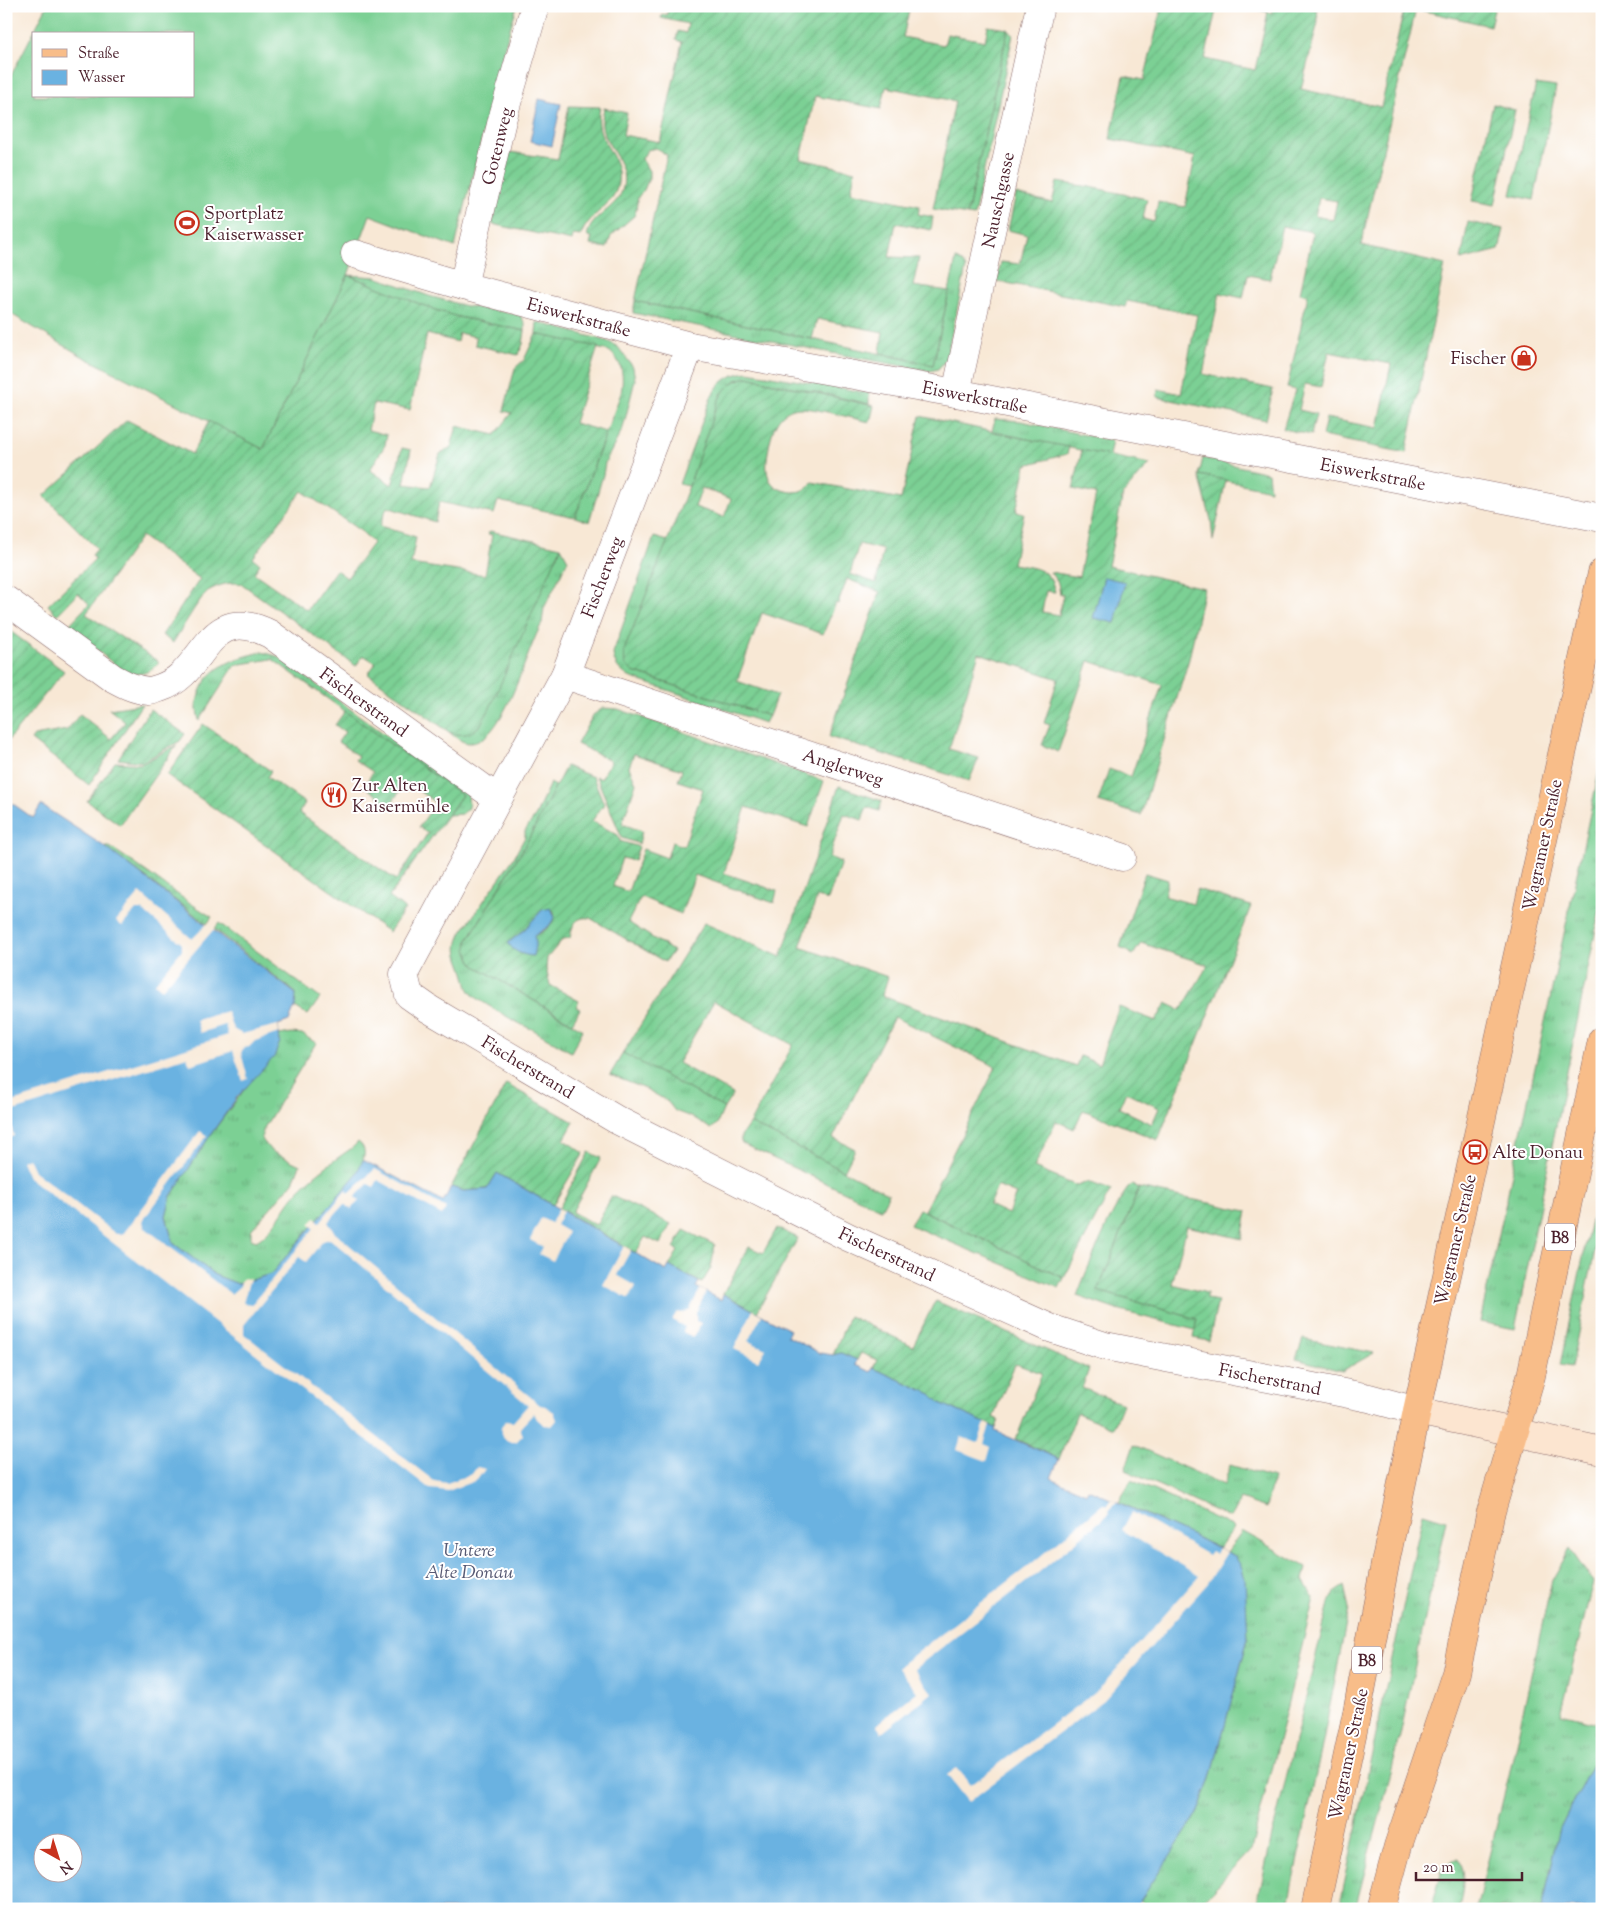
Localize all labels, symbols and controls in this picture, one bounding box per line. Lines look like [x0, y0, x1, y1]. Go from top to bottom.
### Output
legend [32, 32, 195, 98]
text: Straße [78, 44, 120, 65]
text: Wasser [78, 68, 125, 89]
street label: Gotenweg [477, 105, 521, 188]
street label: Nauschgasse [977, 150, 1023, 251]
place label: Sportplatz Kaiserwasser [204, 202, 304, 249]
sports icon: Sportplatz Kaiserwasser [174, 210, 200, 236]
street label: Eiswerkstraße [523, 293, 634, 345]
shop icon: Fischer [1511, 345, 1537, 371]
place label: Fischer [1451, 347, 1506, 373]
street label: Eiswerkstraße [920, 376, 1030, 422]
street label: Eiswerkstraße [1318, 453, 1428, 499]
street label: Fischerweg [576, 533, 631, 622]
street label: Fischerstrand [313, 662, 413, 745]
street label: Anglerweg [798, 744, 887, 794]
place label: Zur Alten Kaisermühle [352, 774, 450, 821]
street label: Wagramer Straße [1517, 777, 1571, 914]
restaurant icon: Zur Alten Kaisermühle [321, 782, 347, 808]
street label: Fischerstrand [476, 1031, 578, 1107]
bus stop icon: Alte Donau [1462, 1139, 1488, 1165]
place label: Alte Donau [1492, 1141, 1583, 1167]
street label: Wagramer Straße [1429, 1172, 1485, 1309]
street label: Fischerstrand [833, 1222, 939, 1290]
road number: B8 [1545, 1224, 1575, 1250]
street label: Fischerstrand [1216, 1358, 1323, 1404]
water label: Untere Alte Donau [425, 1538, 513, 1587]
road number: B8 [1352, 1646, 1382, 1674]
street label: Wagramer Straße [1323, 1686, 1377, 1823]
north arrow [32, 1832, 82, 1882]
scale bar [1416, 1850, 1522, 1882]
text: N [54, 1855, 76, 1878]
text: 20 m [1423, 1858, 1454, 1879]

